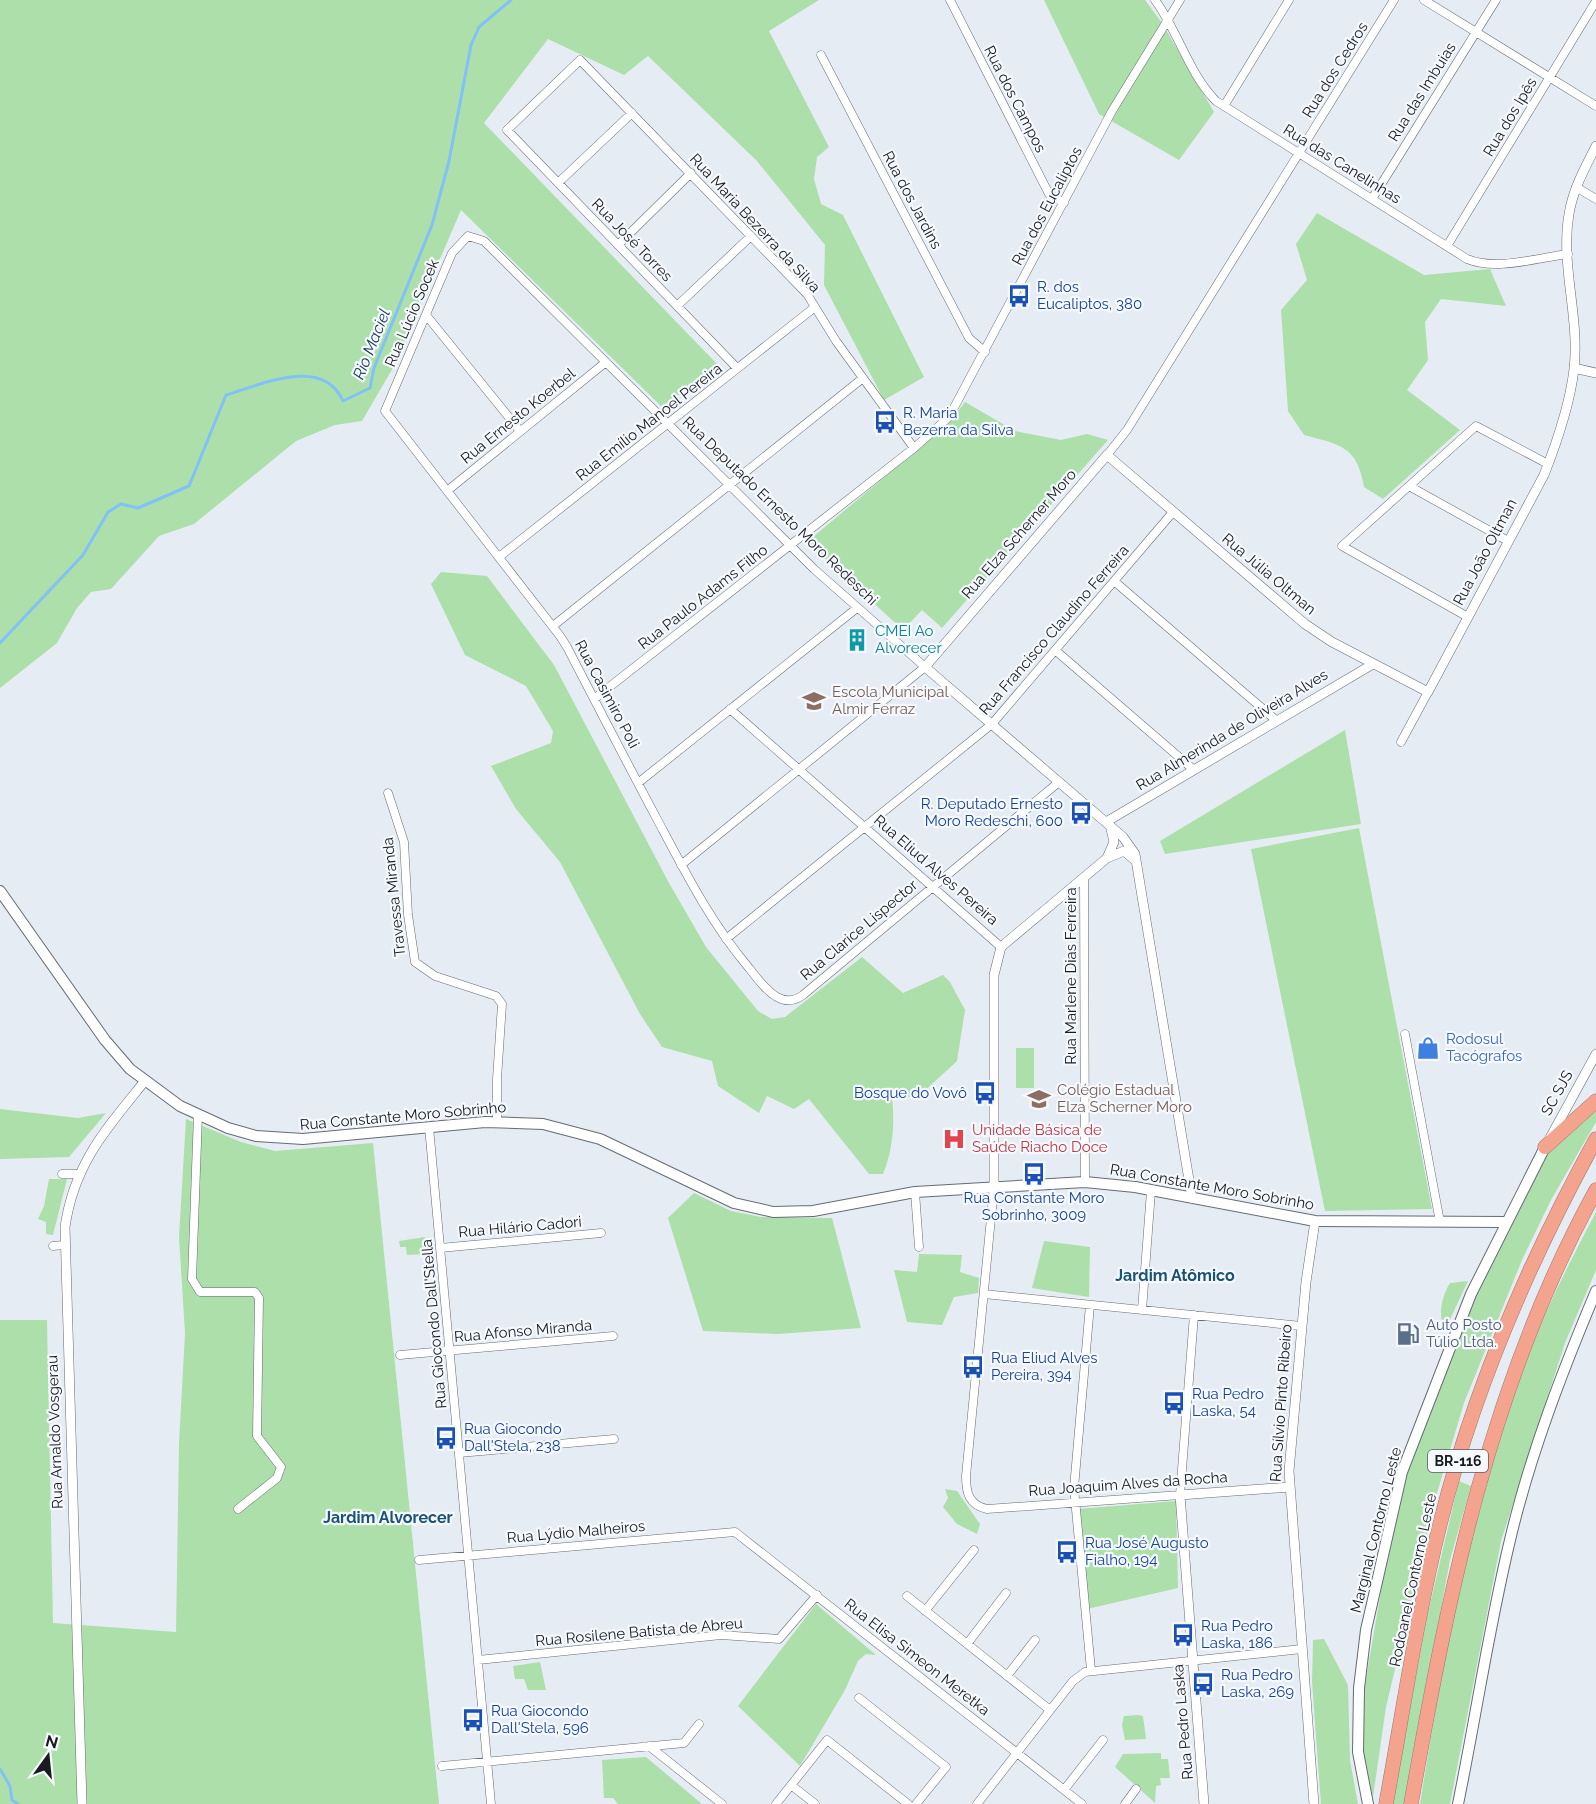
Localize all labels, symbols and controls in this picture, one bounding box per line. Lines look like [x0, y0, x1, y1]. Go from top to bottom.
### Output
street label: Rua dos Cedros [1298, 19, 1372, 121]
street label: Rua das Imbuias [1384, 39, 1460, 145]
street label: Rua dos Campos [980, 43, 1050, 155]
street label: Rua dos Ipês [1479, 74, 1541, 160]
street label: Rua das Canelinhas [1280, 120, 1404, 208]
street label: Rua dos Eucaliptos [1008, 144, 1086, 268]
street label: Rua dos Jardins [879, 148, 945, 252]
street label: Rua Maria Bezerra da Silva [686, 150, 824, 296]
street label: Rua José Torres [588, 195, 676, 285]
street label: Rua Lúcio Socek [381, 256, 443, 370]
place label: R. dos Eucaliptos, 380 [1037, 278, 1142, 313]
bus stop icon: R. dos Eucaliptos, 380 [1006, 283, 1032, 309]
water label: Rio Maciel [349, 306, 394, 382]
street label: Rua Emílio Manoel Pereira [572, 359, 726, 485]
street label: Rua Ernesto Koerbel [457, 364, 579, 468]
place label: R. Maria Bezerra da Silva [903, 404, 1014, 439]
bus stop icon: R. Maria Bezerra da Silva [872, 409, 898, 435]
street label: Rua Deputado Ernesto Moro Redeschi [679, 413, 881, 609]
street label: Rua Elza Scherner Moro [958, 466, 1080, 602]
street label: Rua João Oltman [1449, 496, 1521, 608]
street label: Rua Júlia Oltman [1219, 530, 1319, 618]
street label: Rua Paulo Adams Filho [635, 541, 771, 653]
street label: Rua Francisco Claudino Ferreira [975, 541, 1133, 719]
place label: CMEI Ao Alvorecer [875, 622, 942, 657]
building icon: CMEI Ao Alvorecer [844, 627, 870, 653]
street label: Rua Casimiro Poli [571, 637, 643, 751]
street label: Rua Almerinda de Oliveira Alves [1133, 666, 1331, 794]
place label: Escola Municipal Almir Ferraz [832, 683, 950, 718]
school or university icon: Escola Municipal Almir Ferraz [801, 688, 827, 714]
place label: R. Deputado Ernesto Moro Redeschi, 600 [921, 795, 1063, 830]
bus stop icon: R. Deputado Ernesto Moro Redeschi, 600 [1068, 800, 1094, 826]
street label: Rua Eliud Alves Pereira [870, 811, 1002, 929]
street label: Travessa Miranda [379, 836, 409, 958]
street label: Rua Clarice Lispector [797, 875, 922, 984]
street label: Rua Marlene Dias Ferreira [1062, 887, 1080, 1065]
place label: Rodosul Tacógrafos [1446, 1030, 1522, 1065]
shop icon: Rodosul Tacógrafos [1415, 1035, 1441, 1061]
street label: SC SJS [1537, 1067, 1577, 1119]
bus stop icon: Bosque do Vovô [972, 1080, 998, 1106]
place label: Colégio Estadual Elza Scherner Moro [1057, 1081, 1192, 1116]
place label: Bosque do Vovô [854, 1084, 967, 1102]
school or university icon: Colégio Estadual Elza Scherner Moro [1026, 1086, 1052, 1112]
street label: Rua Constante Moro Sobrinho [299, 1098, 507, 1134]
place label: Unidade Básica de Saúde Riacho Doce [972, 1121, 1108, 1156]
hospital icon: Unidade Básica de Saúde Riacho Doce [941, 1126, 967, 1152]
street label: Rua Constante Moro Sobrinho [1108, 1160, 1316, 1214]
bus stop icon: Rua Constante Moro Sobrinho, 3009 [1021, 1161, 1047, 1187]
place label: Rua Constante Moro Sobrinho, 3009 [963, 1189, 1105, 1224]
street label: Rua Hilário Cadori [458, 1213, 582, 1241]
street label: Rua Giocondo Dall'Stella [418, 1238, 450, 1410]
district label: Jardim Atômico [1115, 1266, 1235, 1285]
street label: Rua Afonso Miranda [453, 1316, 593, 1346]
place label: Auto Posto Túlio Ltda. [1426, 1316, 1502, 1351]
fuel station icon: Auto Posto Túlio Ltda. [1395, 1321, 1421, 1347]
street label: Rua Sílvio Pinto Ribeiro [1267, 1324, 1295, 1482]
place label: Rua Eliud Alves Pereira, 394 [991, 1349, 1097, 1384]
bus stop icon: Rua Eliud Alves Pereira, 394 [960, 1354, 986, 1380]
street label: Rua Arnaldo Vosgerau [43, 1355, 67, 1509]
place label: Rua Pedro Laska, 54 [1192, 1385, 1264, 1420]
bus stop icon: Rua Pedro Laska, 54 [1161, 1390, 1187, 1416]
place label: Rua Giocondo Dall'Stela, 238 [464, 1420, 562, 1455]
bus stop icon: Rua Giocondo Dall'Stela, 238 [433, 1425, 459, 1451]
street label: Marginal Contorno Leste [1347, 1445, 1405, 1615]
road number: BR-116 [1428, 1450, 1488, 1472]
street label: Rua Joaquim Alves da Rocha [1028, 1468, 1228, 1500]
street label: Rodoanel Contorno Leste [1386, 1492, 1440, 1668]
district label: Jardim Alvorecer [323, 1508, 453, 1527]
street label: Rua Lýdio Malheiros [506, 1517, 646, 1547]
place label: Rua José Augusto Fialho, 194 [1085, 1534, 1209, 1569]
bus stop icon: Rua José Augusto Fialho, 194 [1054, 1539, 1080, 1565]
street label: Rua Elisa Simeon Meretka [841, 1595, 993, 1719]
street label: Rua Rosilene Batista de Abreu [535, 1614, 744, 1650]
place label: Rua Pedro Laska, 186 [1201, 1617, 1273, 1652]
bus stop icon: Rua Pedro Laska, 186 [1170, 1622, 1196, 1648]
street label: Rua Pedro Laska [1169, 1663, 1197, 1781]
place label: Rua Pedro Laska, 269 [1221, 1666, 1294, 1701]
bus stop icon: Rua Pedro Laska, 269 [1190, 1671, 1216, 1697]
place label: Rua Giocondo Dall'Stela, 596 [491, 1702, 589, 1737]
bus stop icon: Rua Giocondo Dall'Stela, 596 [460, 1707, 486, 1733]
north arrow [18, 1726, 78, 1786]
text: N [43, 1731, 60, 1753]

